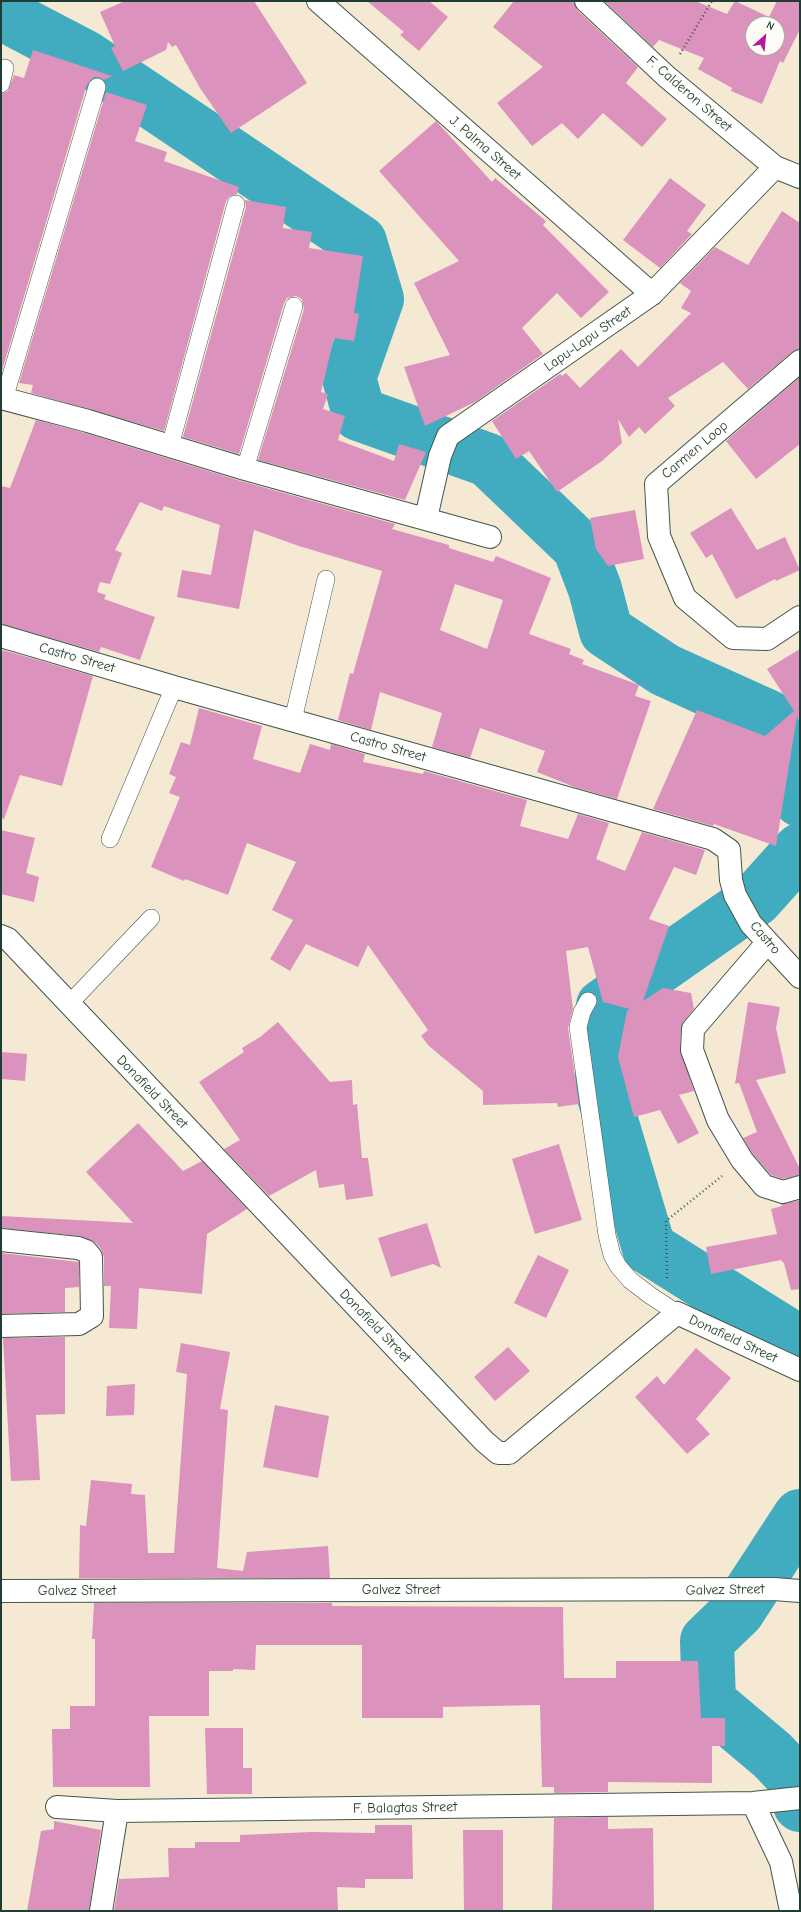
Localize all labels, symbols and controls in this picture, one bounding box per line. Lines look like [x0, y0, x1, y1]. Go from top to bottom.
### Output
north arrow [745, 16, 785, 56]
text: N [764, 18, 776, 33]
street label: F. Calderon Street [643, 52, 735, 136]
street label: J. Palma Street [446, 112, 524, 184]
street label: Lapu-Lapu Street [541, 303, 635, 375]
street label: Carmen Loop [658, 417, 732, 483]
street label: Castro Street [37, 639, 117, 677]
street label: Castro Street [348, 728, 428, 766]
street label: Castro [746, 918, 784, 958]
street label: Donafield Street [113, 1052, 191, 1132]
street label: Donafield Street [336, 1286, 414, 1366]
street label: Donafield Street [686, 1311, 780, 1367]
street label: Galvez Street [686, 1581, 764, 1599]
street label: Galvez Street [362, 1582, 440, 1598]
street label: Galvez Street [38, 1583, 116, 1599]
street label: F. Balagtas Street [353, 1799, 457, 1817]

